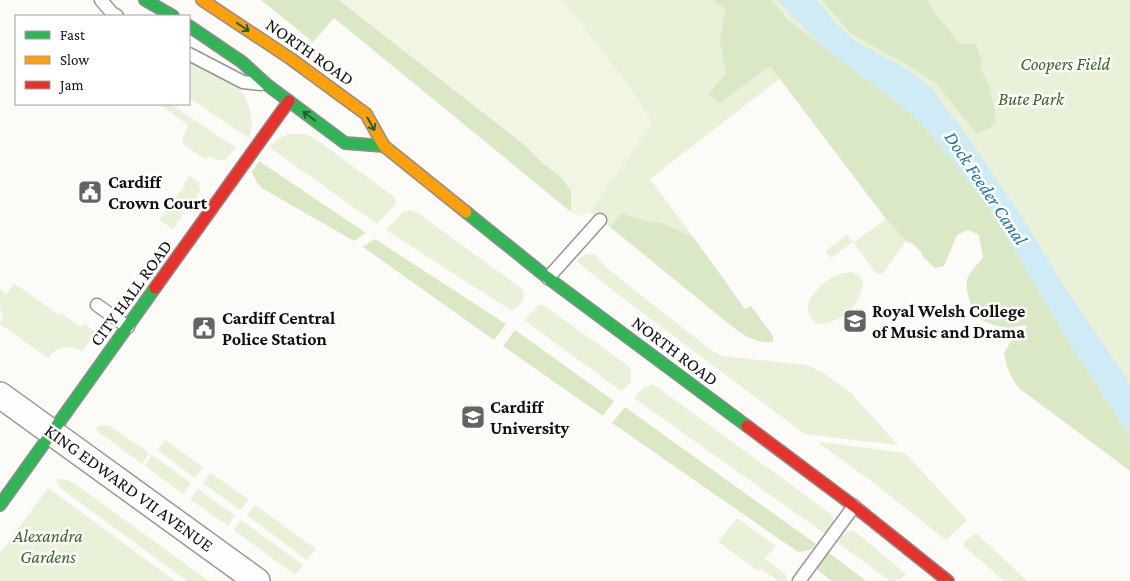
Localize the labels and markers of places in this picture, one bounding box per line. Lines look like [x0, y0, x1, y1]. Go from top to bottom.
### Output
place label: Cardiff Crown Court [108, 172, 208, 213]
public building icon: Cardiff Crown Court [77, 179, 103, 205]
place label: Royal Welsh College of Music and Drama [872, 301, 1025, 342]
place label: Cardiff Central Police Station [222, 308, 335, 349]
school or university icon: Royal Welsh College of Music and Drama [842, 308, 868, 334]
public building icon: Cardiff Central Police Station [191, 315, 217, 341]
place label: Cardiff University [490, 397, 570, 438]
school or university icon: Cardiff University [460, 404, 486, 430]

